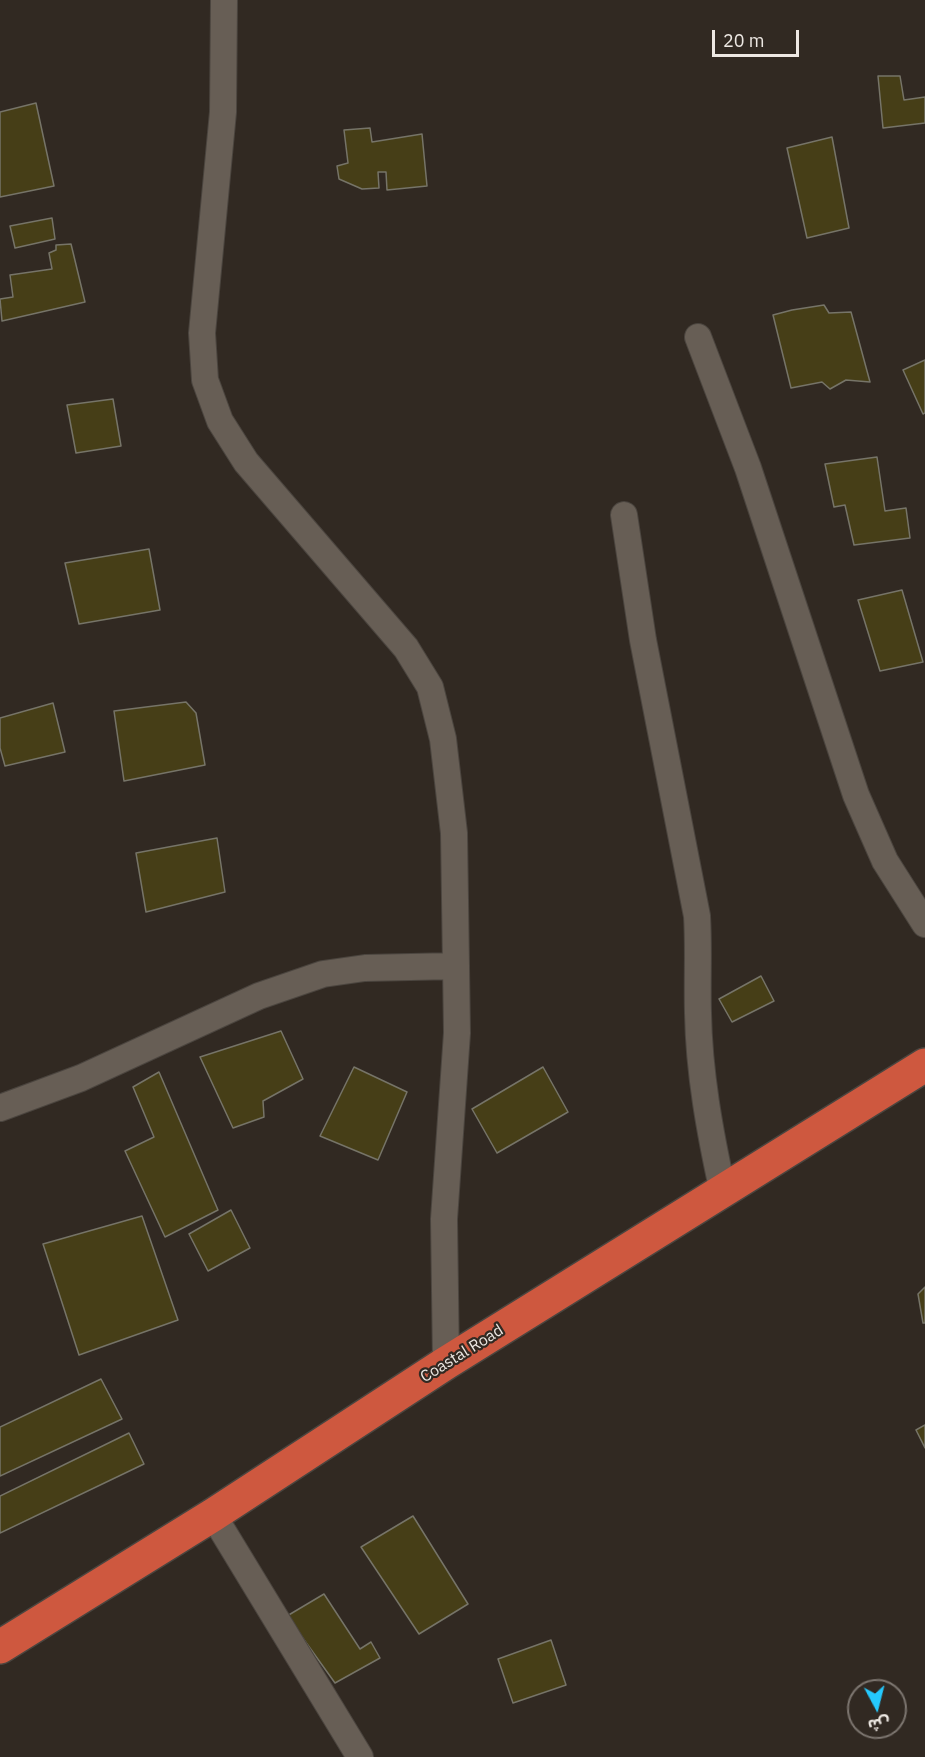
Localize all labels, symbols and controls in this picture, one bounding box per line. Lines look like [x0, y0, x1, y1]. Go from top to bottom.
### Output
scale bar [715, 18, 802, 56]
text: 20 m [723, 29, 765, 52]
street label: Coastal Road [417, 1321, 507, 1387]
north arrow [847, 1679, 907, 1739]
text: ش [867, 1714, 891, 1736]

